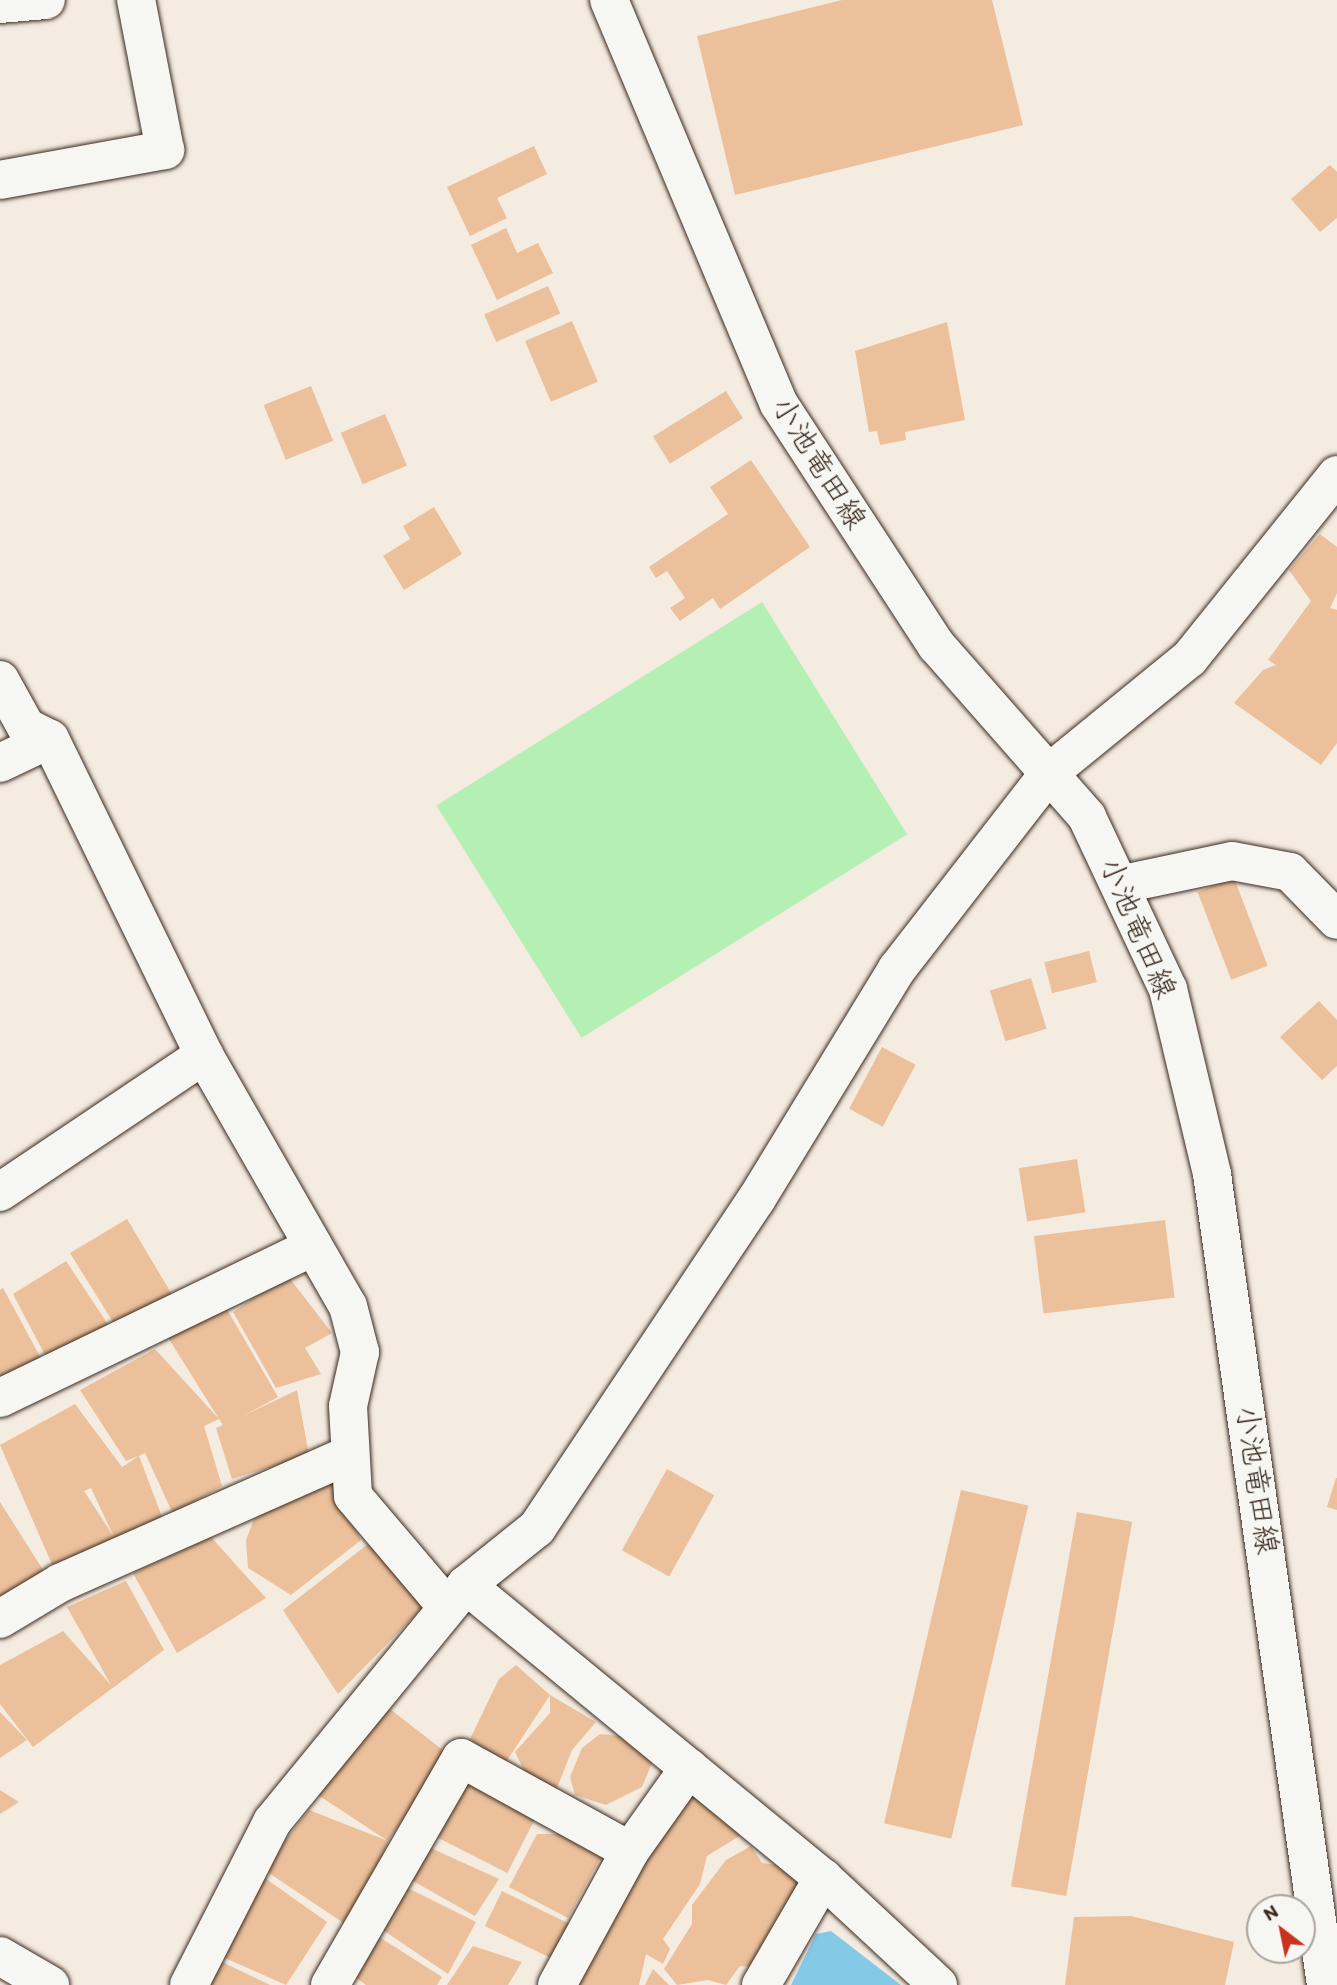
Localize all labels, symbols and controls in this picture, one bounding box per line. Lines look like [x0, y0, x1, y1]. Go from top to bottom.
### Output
street label: 小池竜田線 [764, 390, 874, 536]
street label: 小池竜田線 [1092, 852, 1184, 1004]
street label: 小池竜田線 [1229, 1403, 1285, 1557]
north arrow [1246, 1894, 1316, 1964]
text: N [1259, 1899, 1282, 1926]

